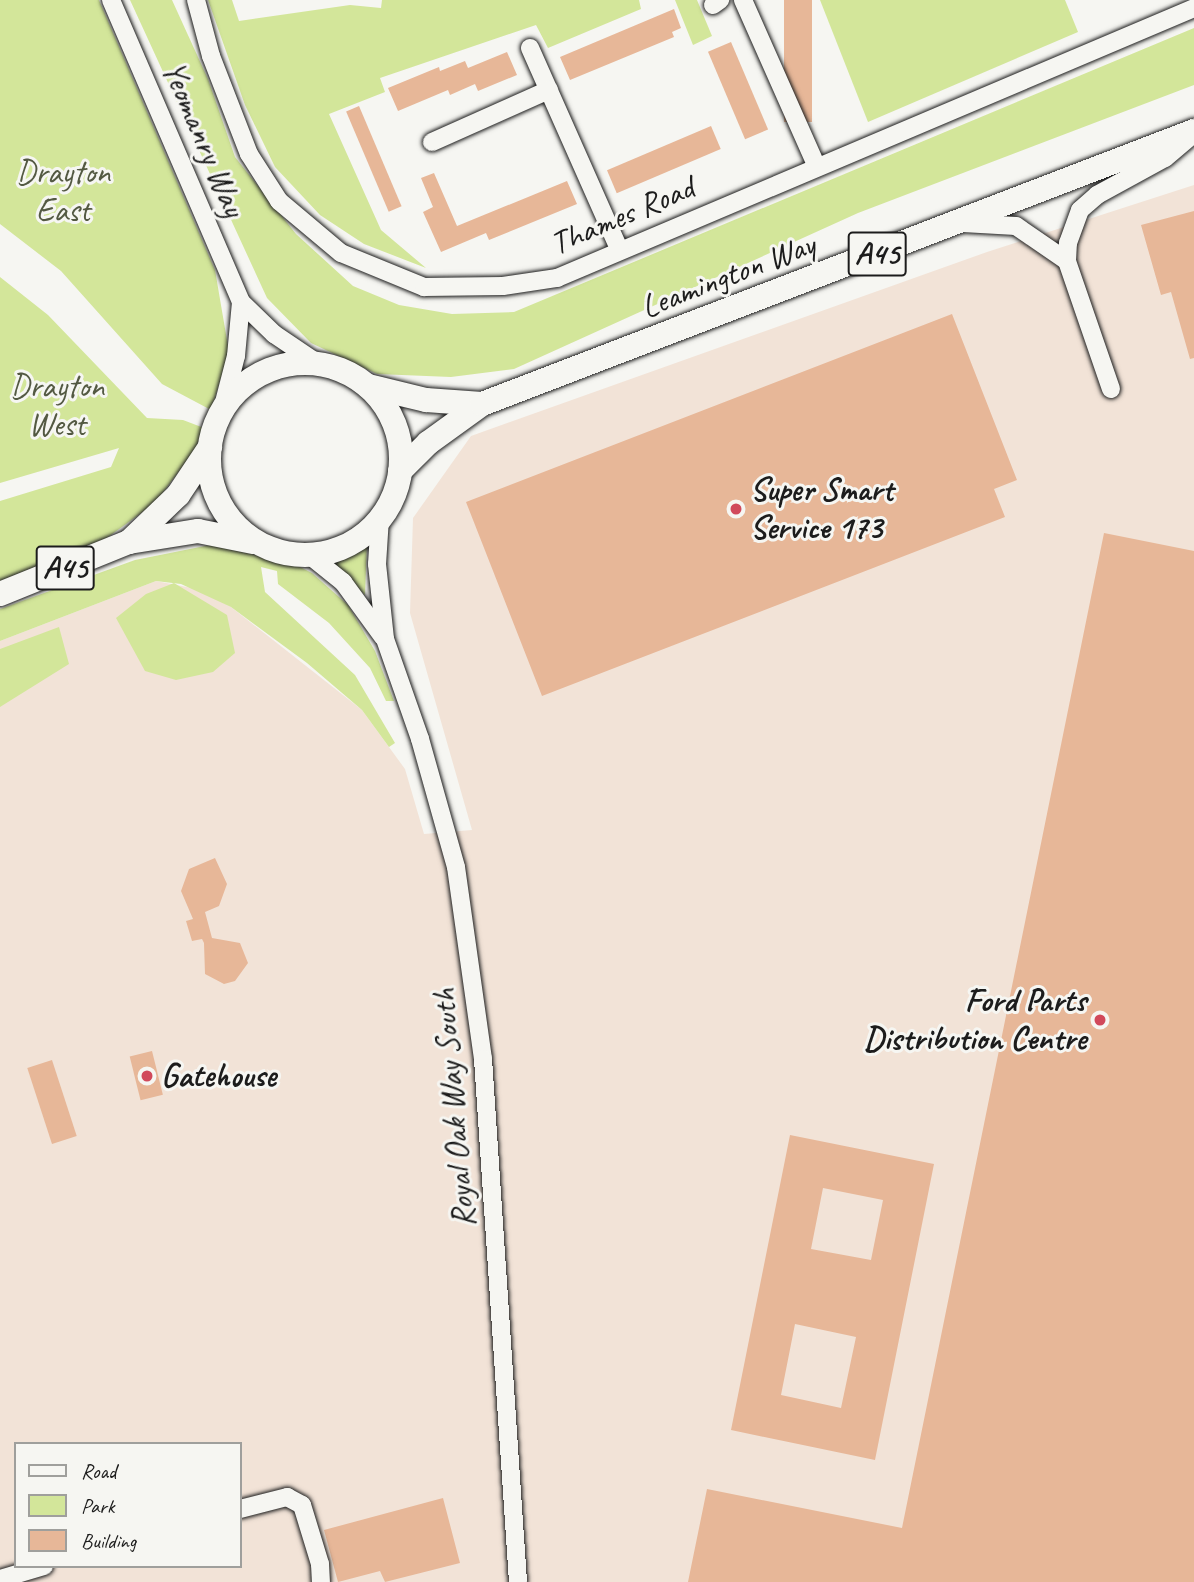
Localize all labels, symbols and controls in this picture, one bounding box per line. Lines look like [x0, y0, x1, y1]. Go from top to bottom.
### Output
street label: Yeomanry Way [153, 56, 253, 222]
park label: Drayton East [16, 153, 110, 231]
street label: Thames Road [545, 168, 699, 264]
street label: Leamington Way [635, 225, 821, 327]
road number: A45 [847, 226, 907, 282]
park label: Drayton West [10, 367, 104, 445]
place label: Super Smart Service 173 [750, 470, 894, 548]
marker: Super Smart Service 173 [728, 501, 744, 517]
road number: A45 [35, 540, 95, 596]
place label: Ford Parts Distribution Centre [864, 981, 1086, 1059]
street label: Royal Oak Way South [424, 987, 484, 1229]
marker: Ford Parts Distribution Centre [1092, 1012, 1108, 1028]
place label: Gatehouse [161, 1056, 276, 1096]
marker: Gatehouse [139, 1068, 155, 1084]
legend [14, 1442, 242, 1568]
text: Road [81, 1458, 116, 1484]
text: Park [81, 1493, 114, 1519]
text: Building [81, 1528, 136, 1554]

